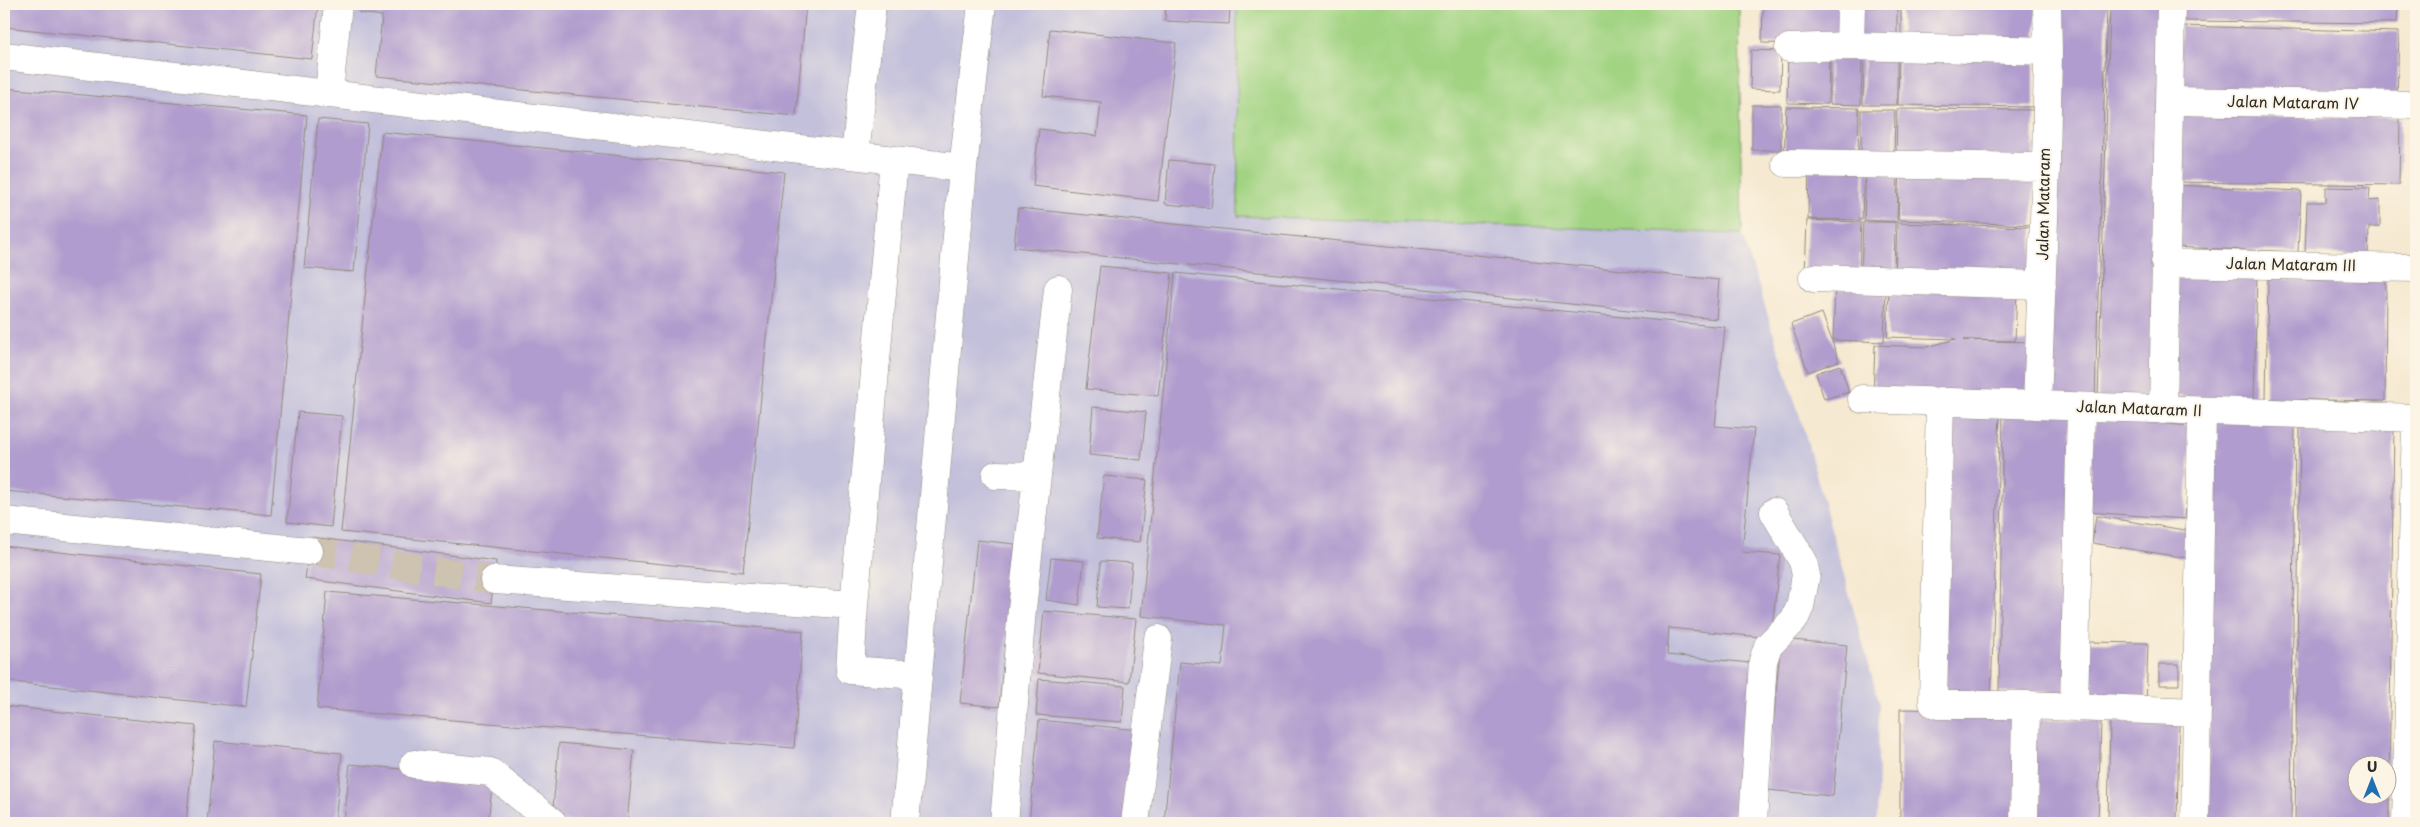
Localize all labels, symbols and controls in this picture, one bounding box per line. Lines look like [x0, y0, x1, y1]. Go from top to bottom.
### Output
street label: Jalan Mataram IV [2227, 89, 2359, 114]
street label: Jalan Mataram [2030, 147, 2055, 261]
street label: Jalan Mataram III [2226, 251, 2356, 276]
street label: Jalan Mataram II [2076, 394, 2202, 421]
north arrow [2348, 754, 2398, 804]
text: U [2367, 756, 2377, 777]

